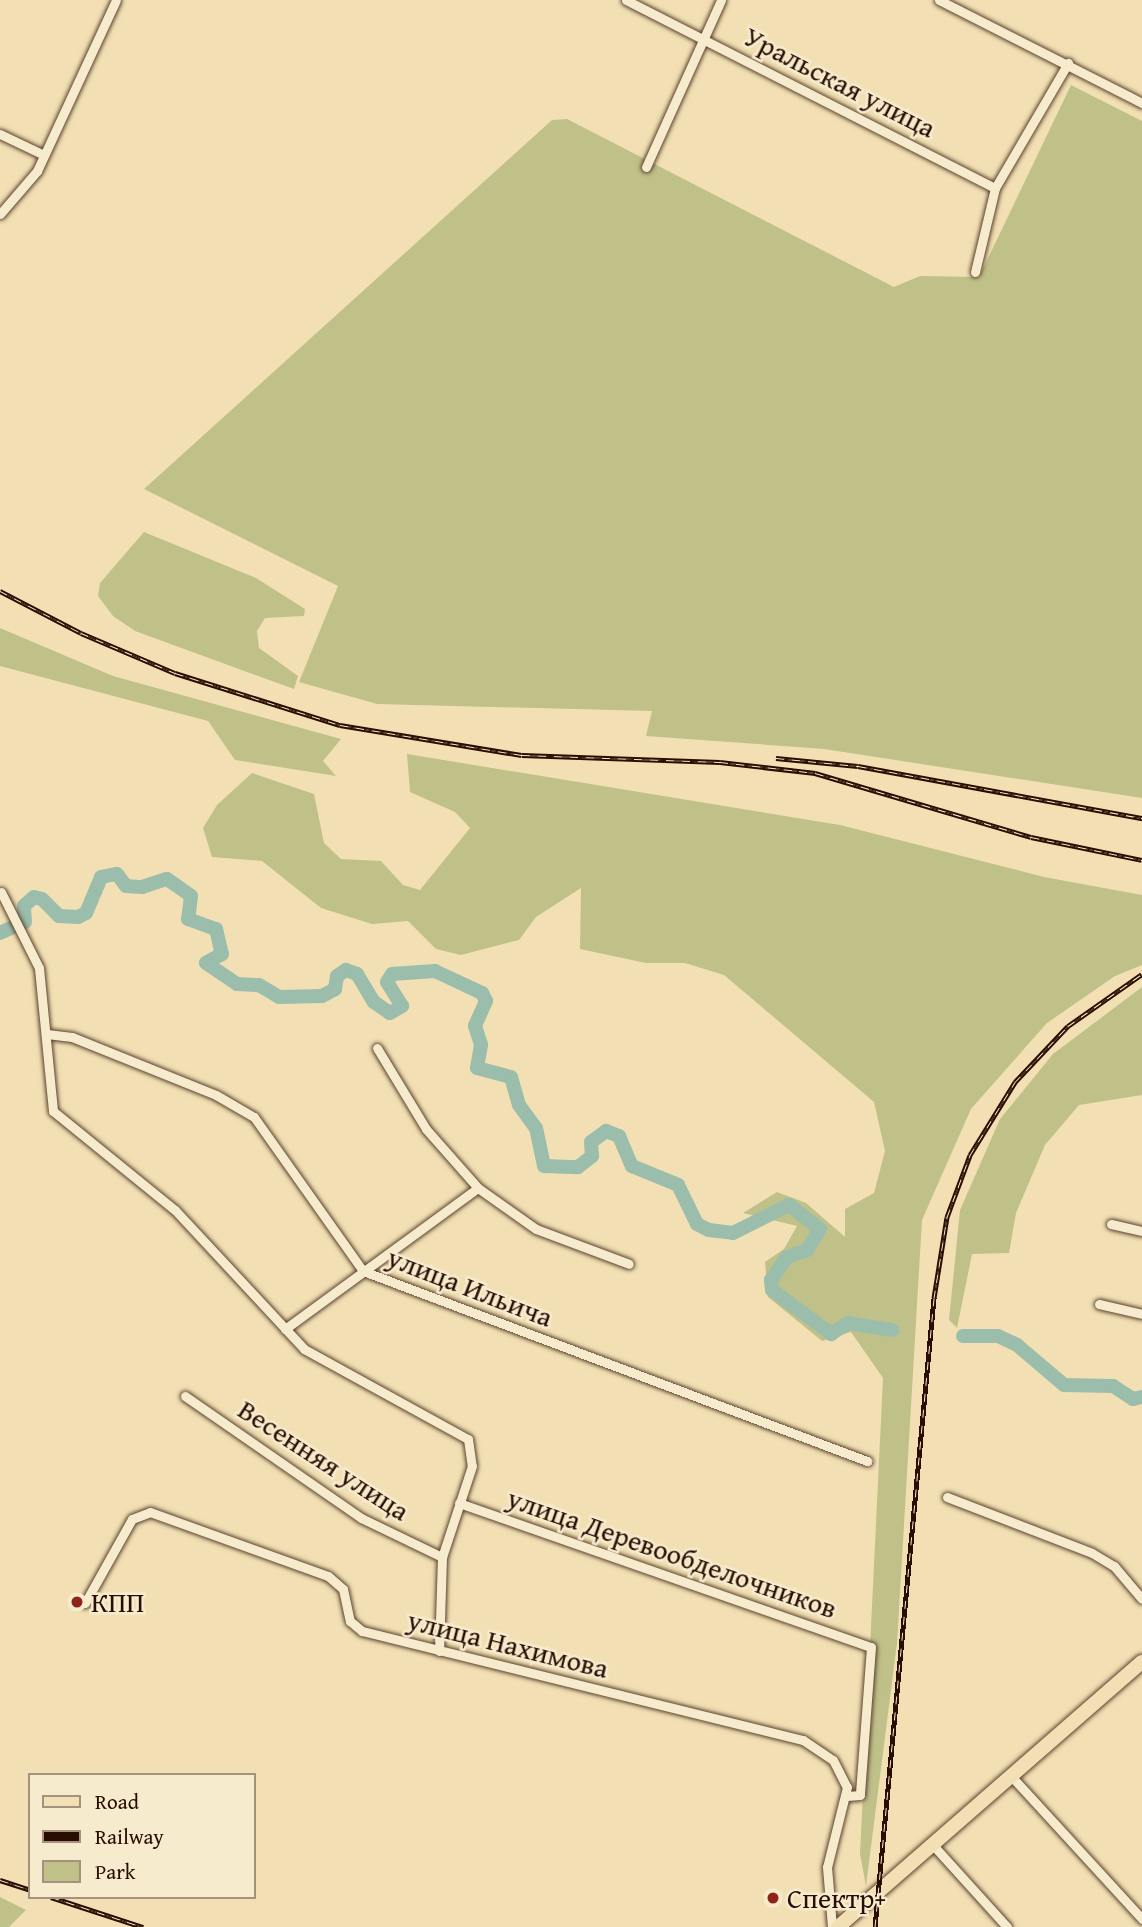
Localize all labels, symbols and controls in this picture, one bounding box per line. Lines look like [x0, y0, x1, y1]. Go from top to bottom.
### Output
street label: Уральская улица [739, 19, 941, 145]
street label: улица Ильича [383, 1240, 557, 1334]
street label: Весенняя улица [232, 1392, 416, 1528]
street label: улица Деревообделочников [503, 1481, 841, 1625]
place label: КПП [91, 1585, 144, 1619]
marker: КПП [69, 1594, 85, 1610]
street label: улица Нахимова [404, 1603, 612, 1685]
legend [28, 1773, 256, 1899]
text: Road [95, 1786, 139, 1817]
text: Railway [95, 1821, 164, 1852]
text: Park [95, 1856, 136, 1887]
place label: Спектр+ [787, 1881, 886, 1915]
marker: Спектр+ [765, 1890, 781, 1906]

